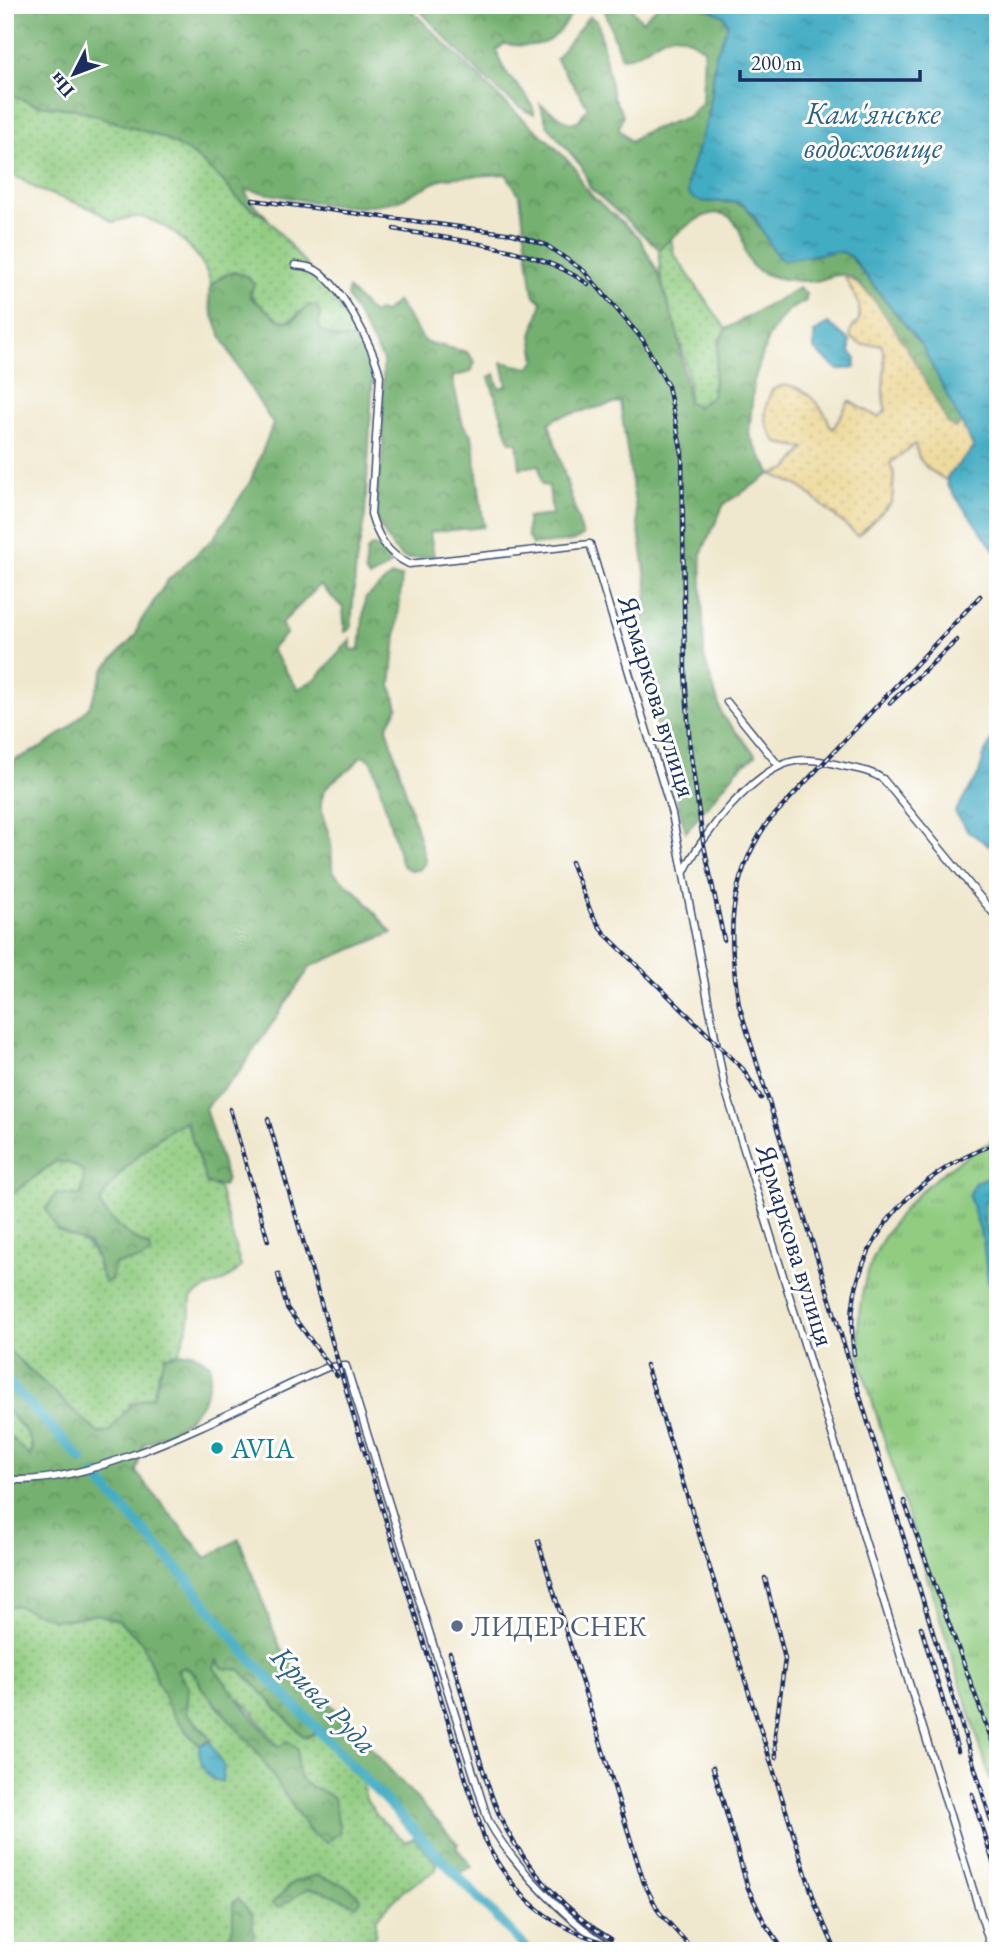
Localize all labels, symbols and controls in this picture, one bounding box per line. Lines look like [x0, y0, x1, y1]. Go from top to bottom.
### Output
north arrow [38, 38, 108, 108]
scale bar [740, 38, 921, 82]
text: 200 m [751, 49, 802, 76]
text: Пн [44, 67, 80, 103]
water label: Кам'янське водосховище [804, 94, 943, 167]
street label: Ярмаркова вулиця [610, 589, 706, 802]
street label: Ярмаркова вулиця [748, 1138, 844, 1351]
place label: AVIA [230, 1430, 295, 1466]
marker: AVIA [209, 1440, 225, 1456]
place label: ЛИДЕР СНЕК [471, 1608, 647, 1644]
marker: ЛИДЕР СНЕК [449, 1618, 465, 1634]
water label: Крива Руда [262, 1636, 386, 1762]

